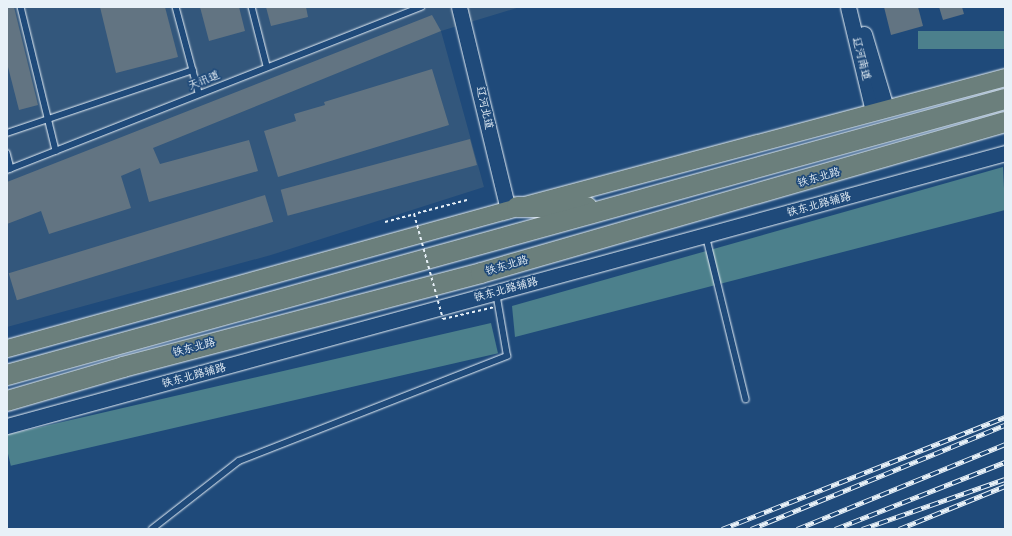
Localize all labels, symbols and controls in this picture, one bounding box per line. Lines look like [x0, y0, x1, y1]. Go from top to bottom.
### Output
street label: 辽河南道 [849, 36, 873, 82]
street label: 天讯道 [186, 69, 222, 93]
street label: 辽河北道 [473, 85, 495, 131]
street label: 铁东北路 [796, 166, 842, 190]
street label: 铁东北路辅路 [785, 190, 853, 220]
street label: 铁东北路 [484, 254, 530, 278]
street label: 铁东北路辅路 [472, 275, 540, 305]
street label: 铁东北路 [171, 336, 217, 360]
street label: 铁东北路辅路 [160, 361, 228, 391]

